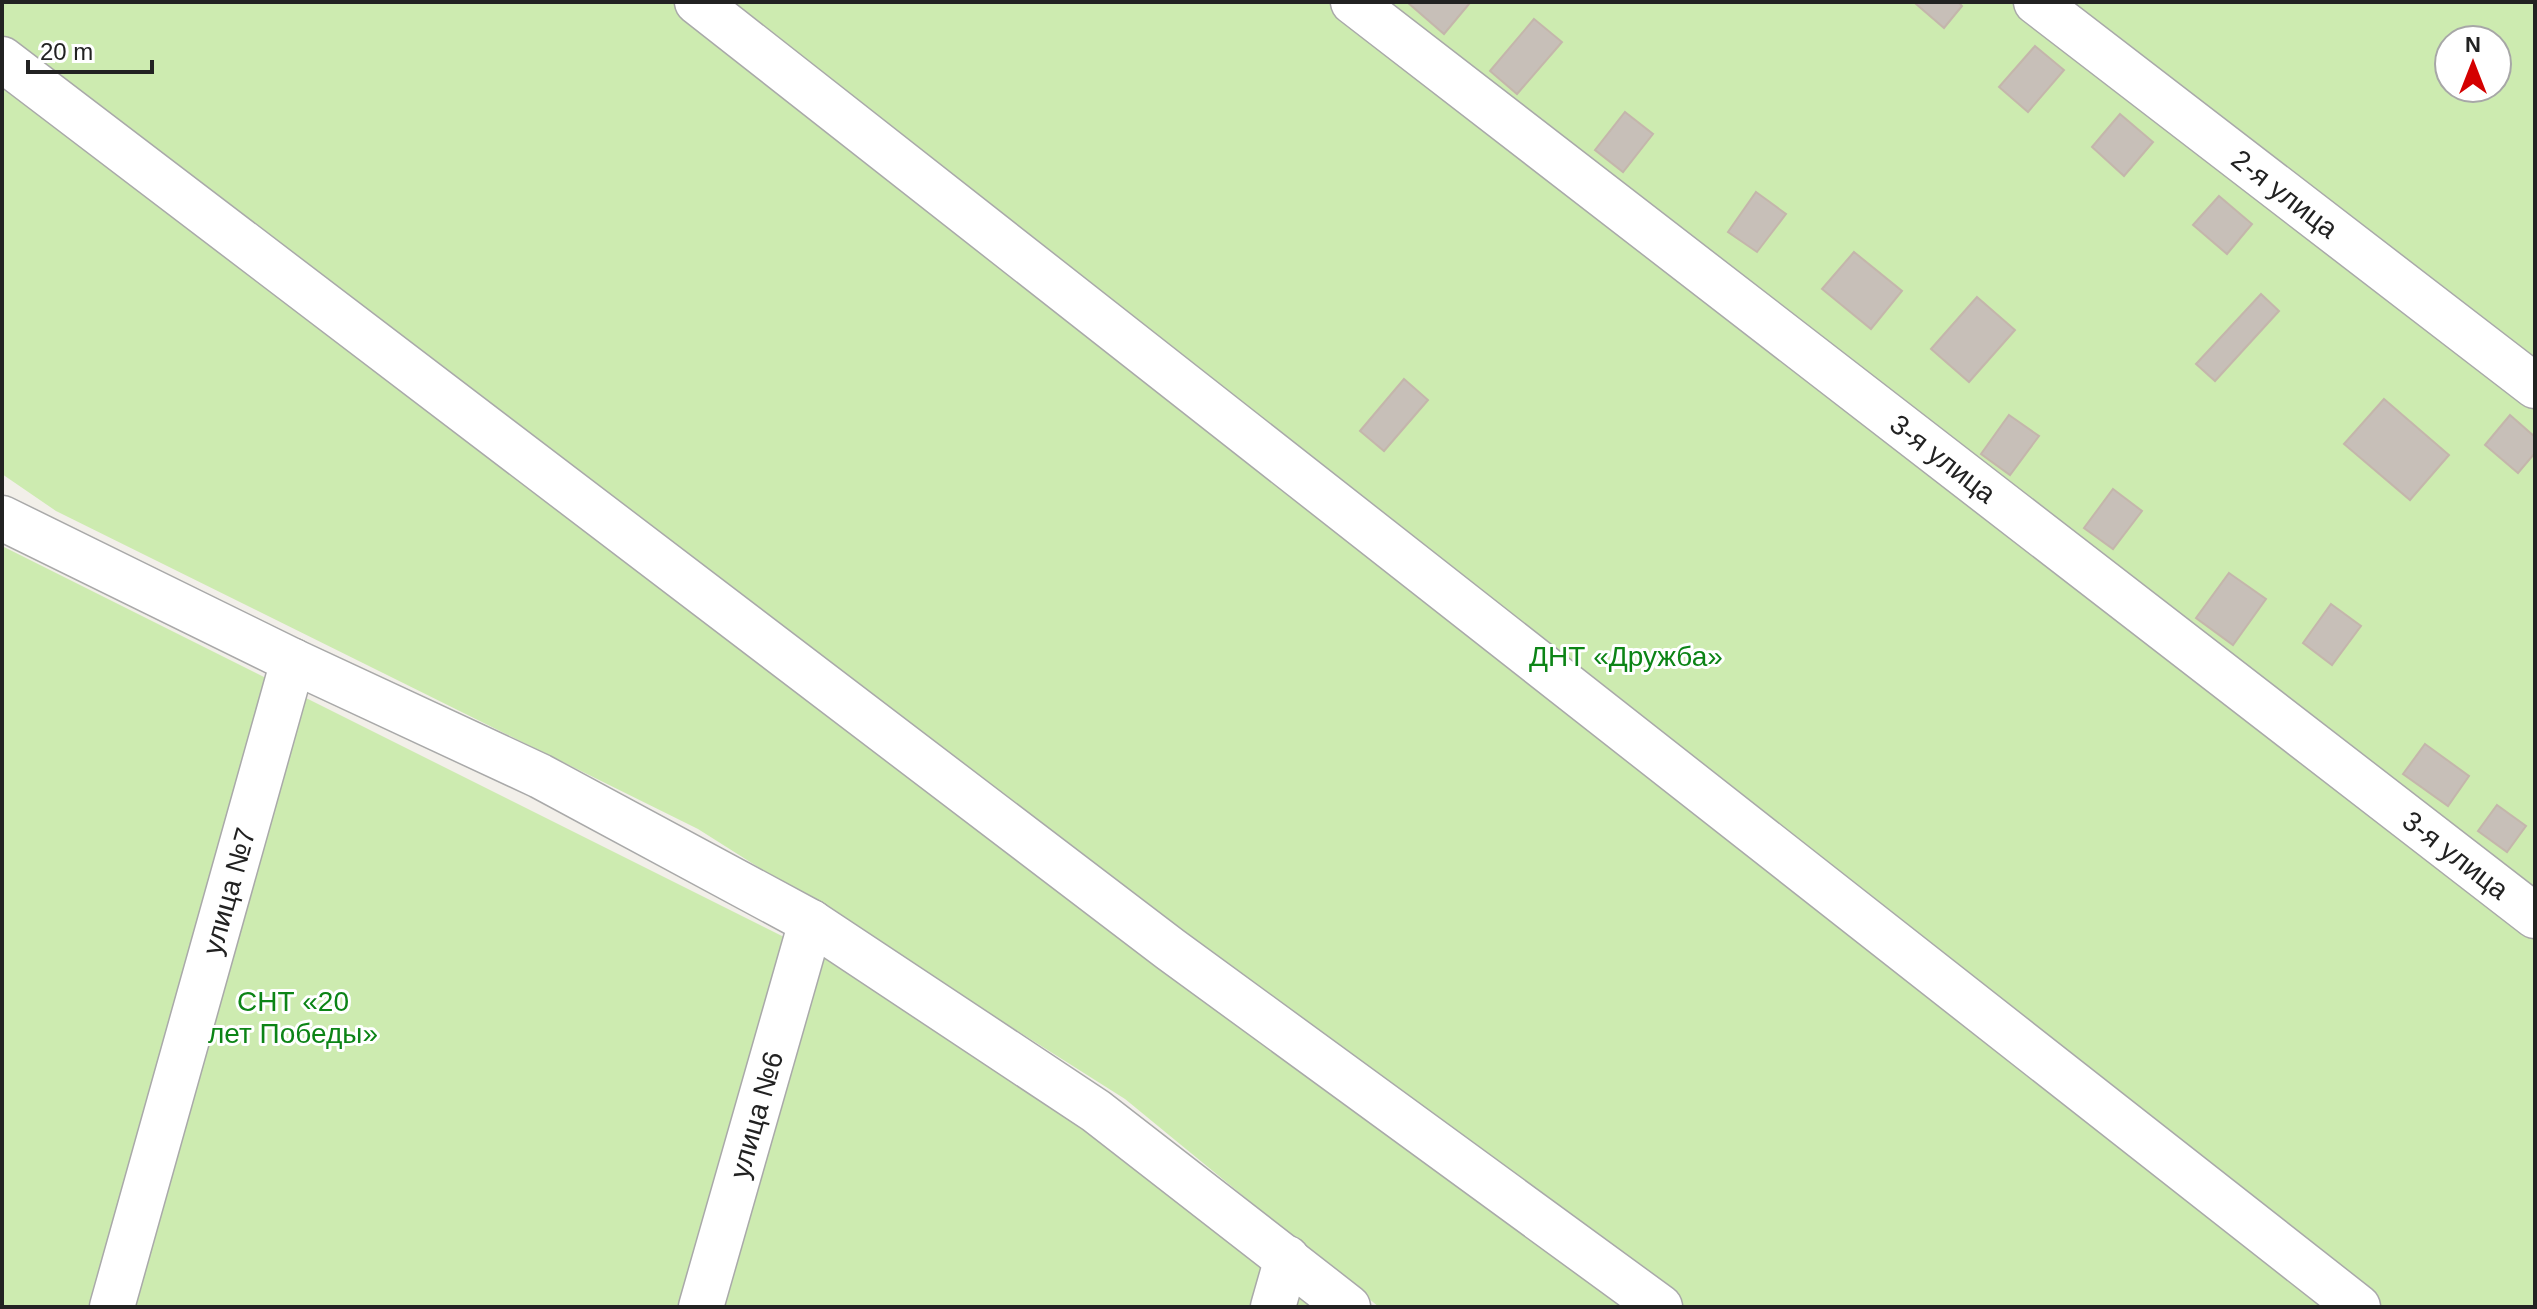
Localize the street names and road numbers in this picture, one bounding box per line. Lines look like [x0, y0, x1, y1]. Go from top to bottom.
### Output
street label: 2-я улица [2226, 143, 2344, 244]
street label: 3-я улица [1884, 408, 2002, 509]
street label: 3-я улица [2397, 804, 2515, 905]
street label: улица №7 [196, 824, 261, 958]
street label: улица №6 [723, 1048, 789, 1182]

